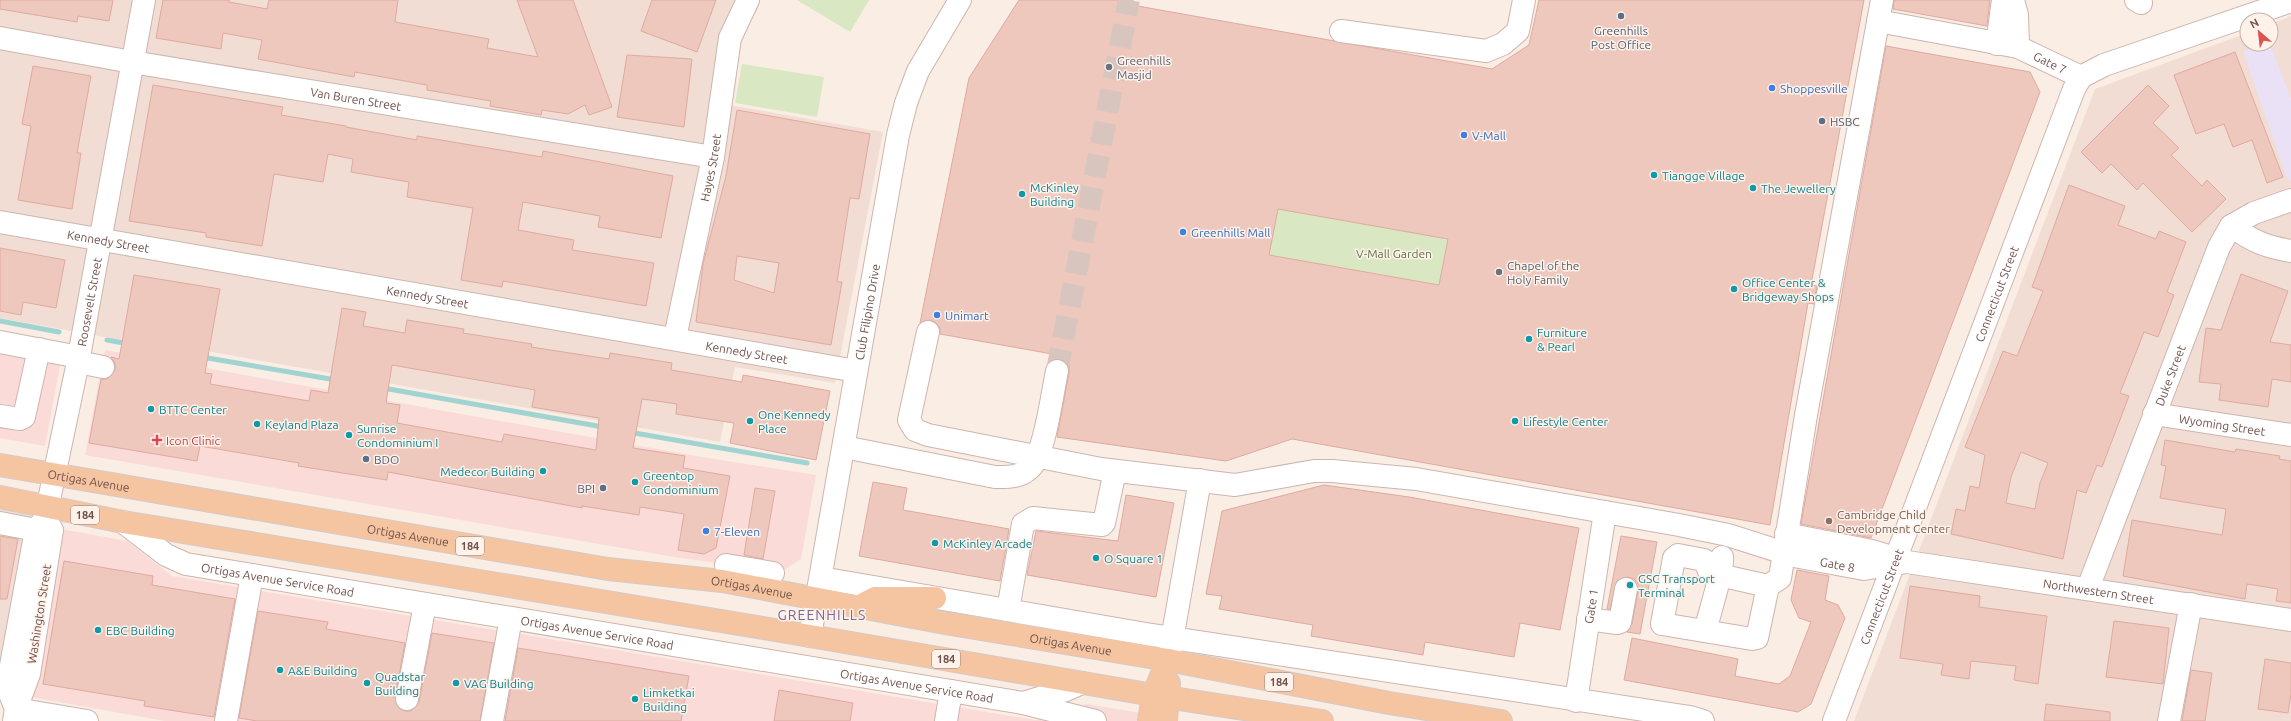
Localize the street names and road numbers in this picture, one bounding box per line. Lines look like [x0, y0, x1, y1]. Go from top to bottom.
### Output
street label: Gate 7 [2032, 49, 2069, 76]
street label: Van Buren Street [309, 85, 403, 112]
street label: Hayes Street [697, 133, 723, 203]
street label: Kennedy Street [66, 227, 151, 254]
street label: Connecticut Street [1972, 244, 2020, 343]
street label: Roosevelt Street [75, 256, 103, 347]
street label: Club Filipino Drive [852, 263, 882, 361]
street label: Kennedy Street [385, 283, 470, 310]
street label: Kennedy Street [705, 338, 789, 366]
street label: Duke Street [2152, 343, 2187, 407]
street label: Wyoming Street [2178, 411, 2267, 438]
street label: Ortigas Avenue [47, 467, 131, 494]
road number: 184 [71, 506, 99, 524]
street label: Ortigas Avenue [366, 521, 450, 548]
road number: 184 [456, 537, 484, 555]
street label: Connecticut Street [1857, 547, 1905, 646]
street label: Gate 8 [1819, 554, 1856, 574]
street label: Ortigas Avenue Service Road [200, 560, 355, 598]
street label: Washington Street [25, 563, 53, 665]
street label: Ortigas Avenue [710, 573, 794, 601]
street label: Northwestern Street [2042, 576, 2155, 606]
street label: Gate 1 [1581, 588, 1600, 624]
street label: Ortigas Avenue Service Road [520, 613, 675, 651]
street label: Ortigas Avenue [1029, 631, 1113, 657]
road number: 184 [932, 650, 960, 668]
street label: Ortigas Avenue Service Road [839, 666, 994, 704]
road number: 184 [1265, 673, 1293, 691]

